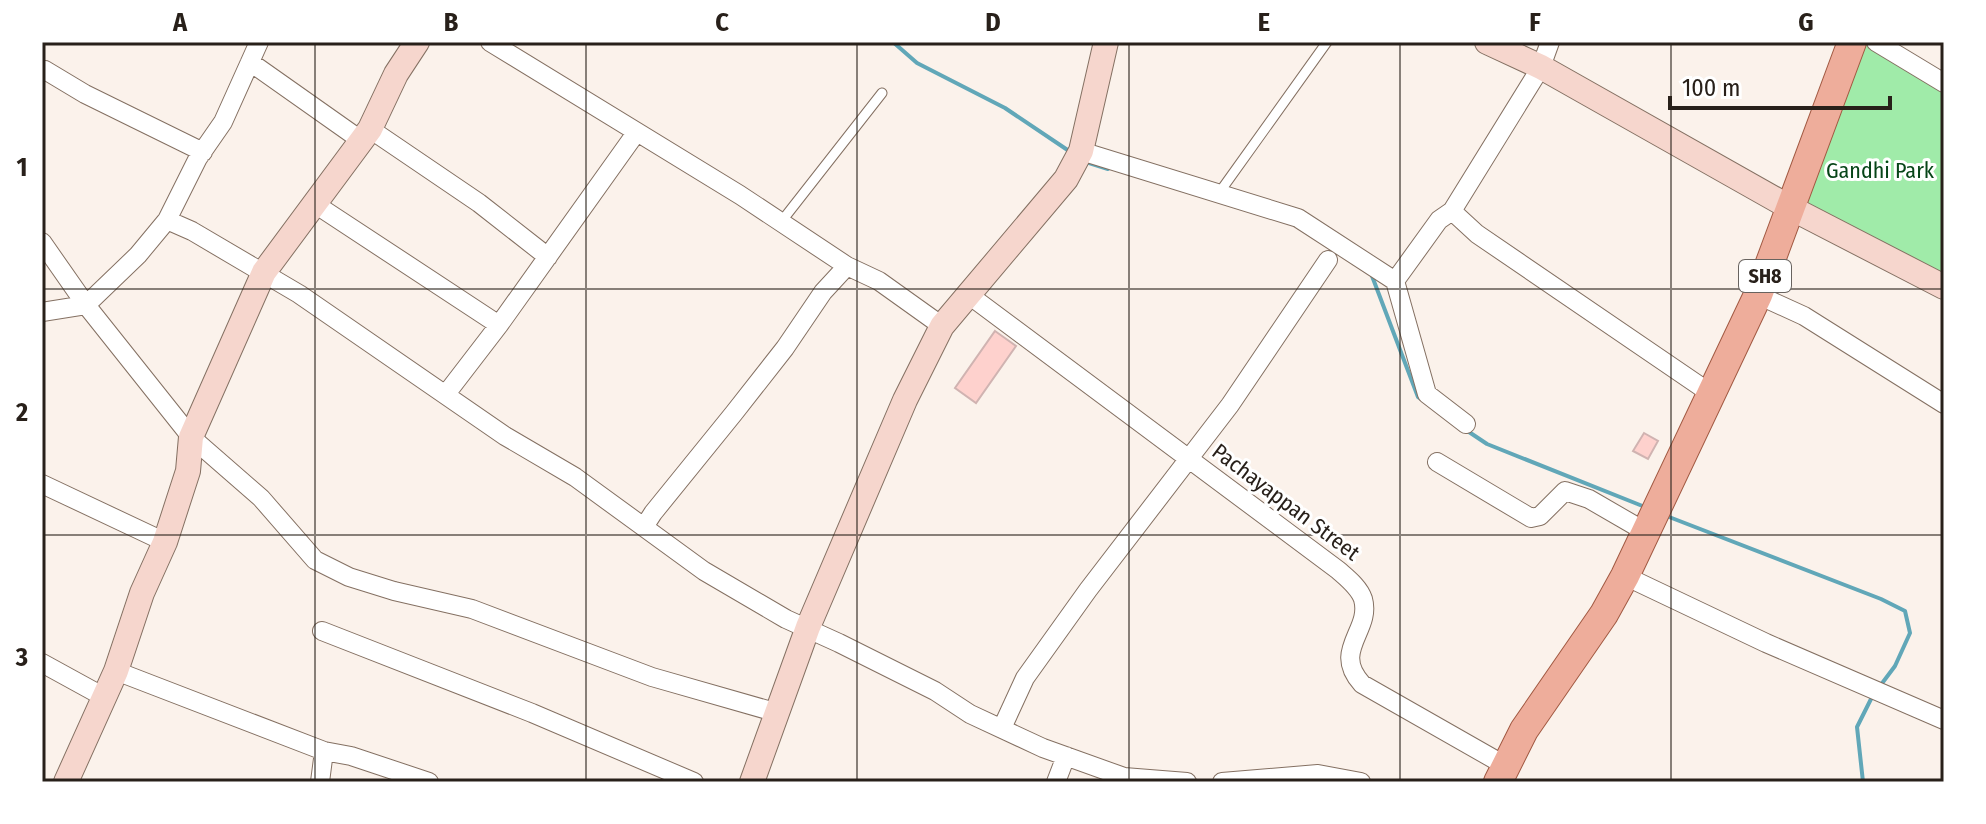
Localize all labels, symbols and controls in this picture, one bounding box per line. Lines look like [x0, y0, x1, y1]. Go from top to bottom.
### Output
text: A [172, 7, 188, 38]
text: B [444, 7, 459, 38]
text: C [715, 7, 729, 38]
text: D [985, 7, 1001, 38]
text: E [1258, 7, 1270, 38]
text: F [1529, 7, 1541, 38]
text: G [1798, 7, 1814, 38]
scale bar [1670, 60, 1890, 110]
text: 100 m [1682, 74, 1740, 102]
text: 1 [17, 152, 28, 183]
park label: Gandhi Park [1826, 157, 1935, 184]
road number: SH8 [1739, 260, 1791, 292]
text: 2 [15, 397, 28, 428]
street label: Pachayappan Street [1207, 438, 1366, 567]
text: 3 [15, 642, 28, 673]

